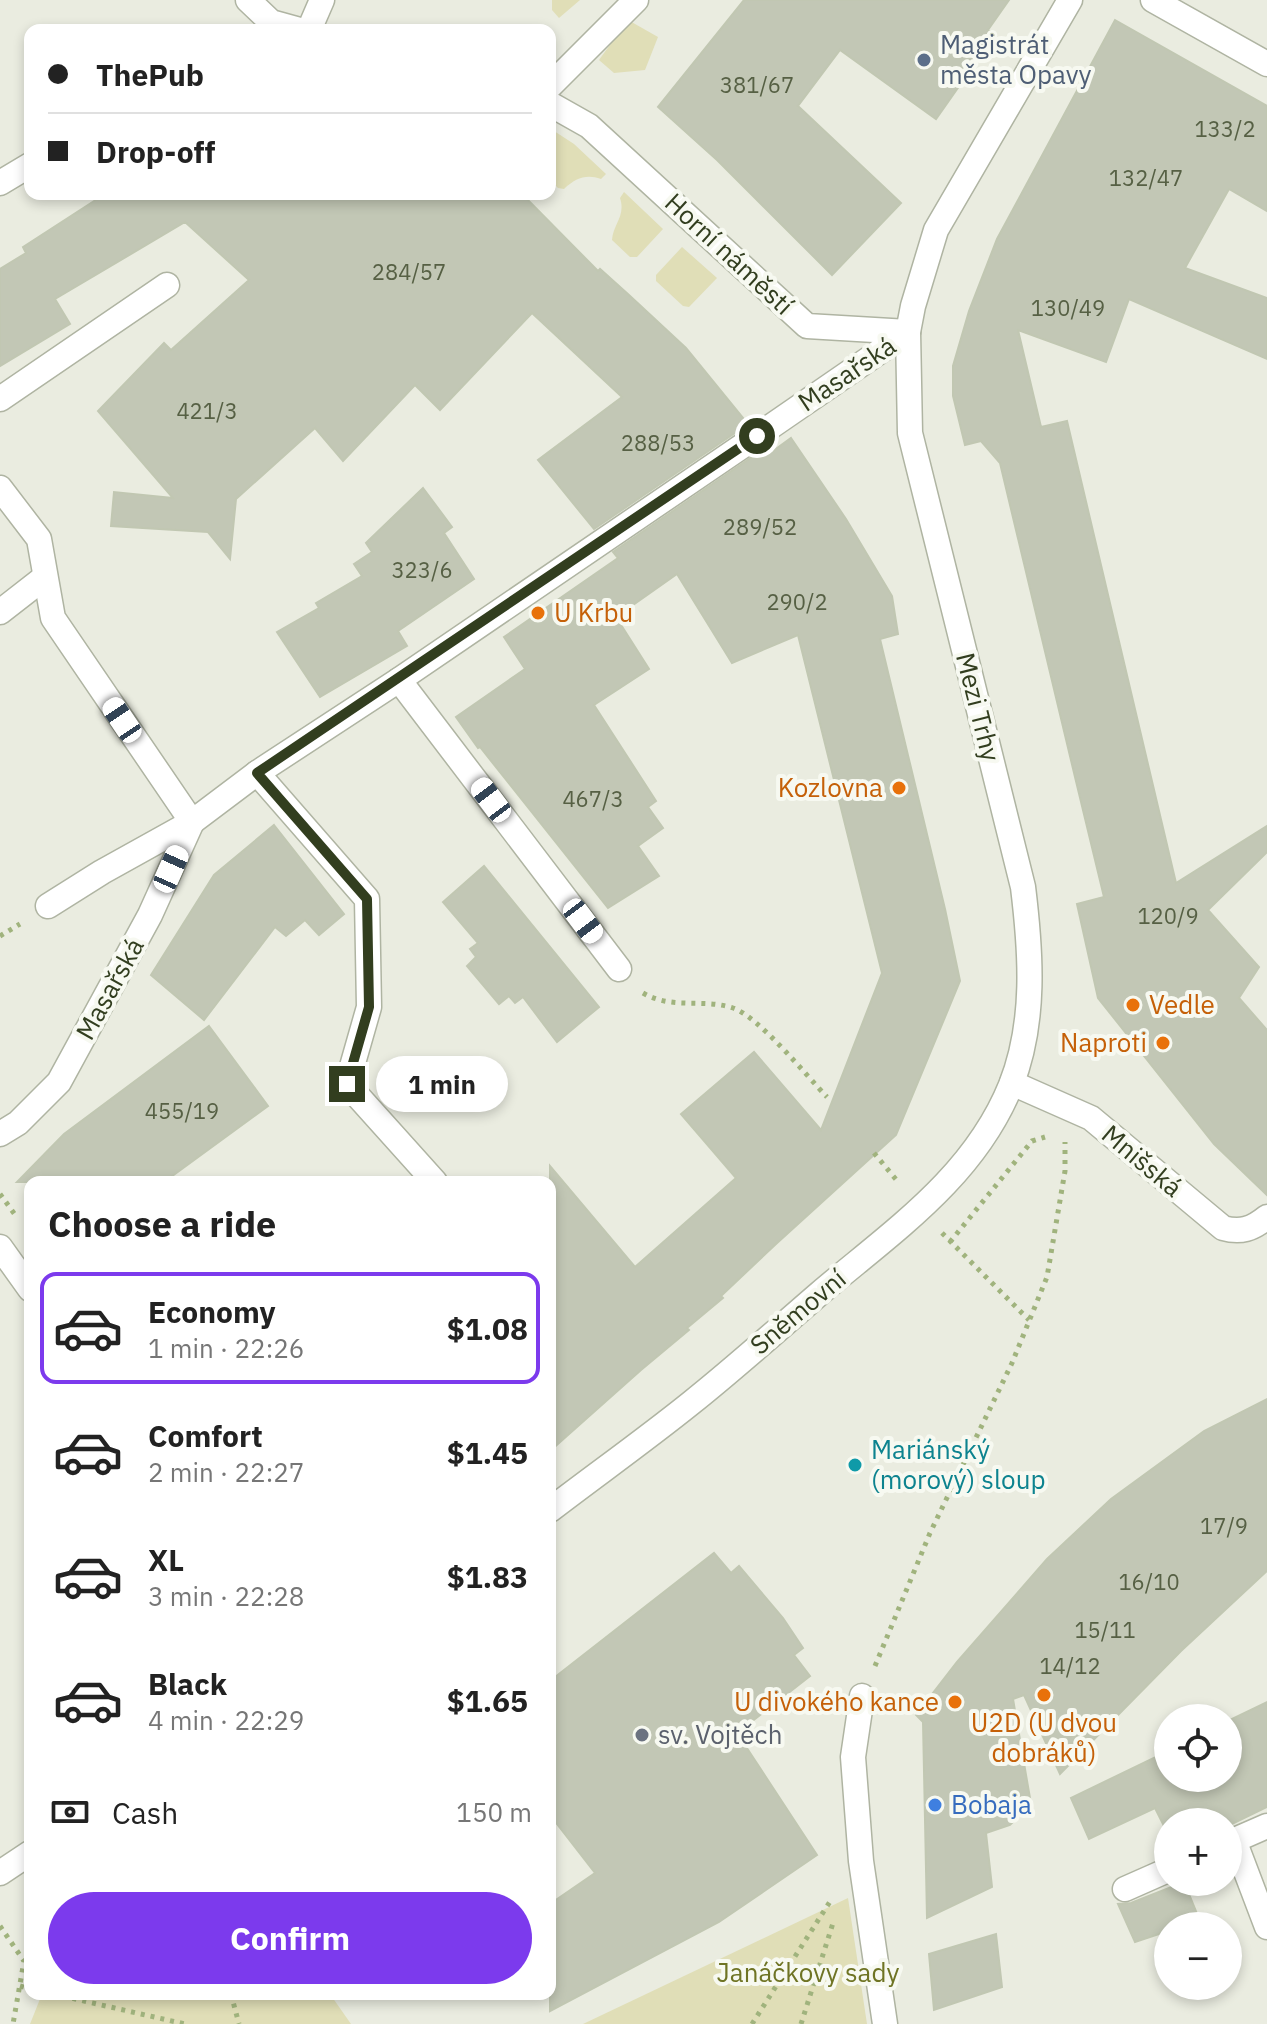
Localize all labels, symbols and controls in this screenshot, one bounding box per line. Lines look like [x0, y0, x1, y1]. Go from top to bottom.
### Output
place label: Magistrát města Opavy [940, 27, 1092, 91]
marker: Magistrát města Opavy [915, 51, 933, 69]
text: ThePub [96, 55, 204, 94]
house number: 381/67 [720, 70, 794, 99]
house number: 133/2 [1194, 114, 1256, 143]
text: Drop-off [96, 132, 215, 171]
house number: 132/47 [1109, 163, 1183, 192]
street label: Horní náměstí [658, 185, 801, 322]
house number: 284/57 [372, 257, 446, 286]
house number: 130/49 [1031, 293, 1105, 322]
street label: Masařská [791, 328, 902, 418]
house number: 421/3 [176, 396, 238, 425]
route start [739, 418, 775, 454]
house number: 288/53 [621, 428, 695, 457]
house number: 289/52 [723, 512, 797, 541]
house number: 323/6 [391, 555, 453, 584]
house number: 290/2 [766, 587, 828, 616]
place label: U Krbu [554, 595, 633, 629]
marker: U Krbu [529, 604, 547, 622]
street label: Mezi Trhy [949, 649, 1009, 765]
car [99, 693, 145, 747]
place label: Kozlovna [778, 770, 883, 804]
car [467, 774, 515, 826]
marker: Kozlovna [890, 779, 908, 797]
house number: 467/3 [562, 784, 624, 813]
car [150, 842, 192, 896]
car [559, 895, 607, 947]
house number: 120/9 [1137, 901, 1199, 930]
street label: Masařská [67, 932, 151, 1045]
place label: Vedle [1149, 987, 1215, 1021]
marker: Vedle [1124, 996, 1142, 1014]
place label: Naproti [1060, 1025, 1147, 1059]
marker: Naproti [1154, 1034, 1172, 1052]
callout: 1 min [375, 1056, 507, 1112]
route end [329, 1066, 365, 1102]
text: 1 min [408, 1067, 476, 1101]
house number: 455/19 [145, 1096, 219, 1125]
street label: Mnišská [1095, 1117, 1190, 1204]
text: Choose a ride [48, 1200, 276, 1247]
street label: Sněmovní [742, 1261, 853, 1361]
icon: car [52, 1292, 124, 1364]
text: Economy [148, 1292, 276, 1331]
text: $1.08 [447, 1309, 528, 1348]
text: 1 min · 22:26 [148, 1331, 304, 1365]
icon: car [52, 1416, 124, 1488]
text: Comfort [148, 1416, 263, 1455]
place label: Mariánský (morový) sloup [871, 1432, 1046, 1496]
text: $1.45 [447, 1433, 528, 1472]
text: 2 min · 22:27 [148, 1455, 304, 1489]
marker: Mariánský (morový) sloup [846, 1456, 864, 1474]
house number: 17/9 [1200, 1511, 1248, 1540]
icon: car [52, 1540, 124, 1612]
text: XL [148, 1540, 184, 1579]
text: $1.83 [447, 1557, 528, 1596]
house number: 16/10 [1118, 1567, 1180, 1596]
text: 3 min · 22:28 [148, 1579, 304, 1613]
house number: 15/11 [1074, 1615, 1136, 1644]
house number: 14/12 [1039, 1651, 1101, 1680]
icon: car [52, 1664, 124, 1736]
text: Black [148, 1664, 227, 1703]
text: $1.65 [447, 1681, 528, 1720]
place label: U divokého kance [734, 1684, 939, 1718]
marker: U2D (U dvou dobráků) [1035, 1686, 1053, 1704]
marker: U divokého kance [946, 1693, 964, 1711]
text: 4 min · 22:29 [148, 1703, 304, 1737]
map controls [1154, 1704, 1242, 2000]
button: locate [1154, 1704, 1242, 1792]
place label: U2D (U dvou dobráků) [971, 1705, 1117, 1769]
place label: sv. Vojtěch [658, 1717, 782, 1751]
marker: sv. Vojtěch [633, 1726, 651, 1744]
place label: Bobaja [951, 1787, 1032, 1821]
icon: cash [48, 1790, 92, 1834]
text: Cash [112, 1793, 178, 1832]
text: 150 m [456, 1795, 532, 1829]
marker: Bobaja [926, 1796, 944, 1814]
button: + [1154, 1808, 1242, 1896]
button: Confirm [48, 1892, 532, 1984]
button: − [1154, 1912, 1242, 2000]
park label: Janáčkovy sady [717, 1955, 900, 1989]

